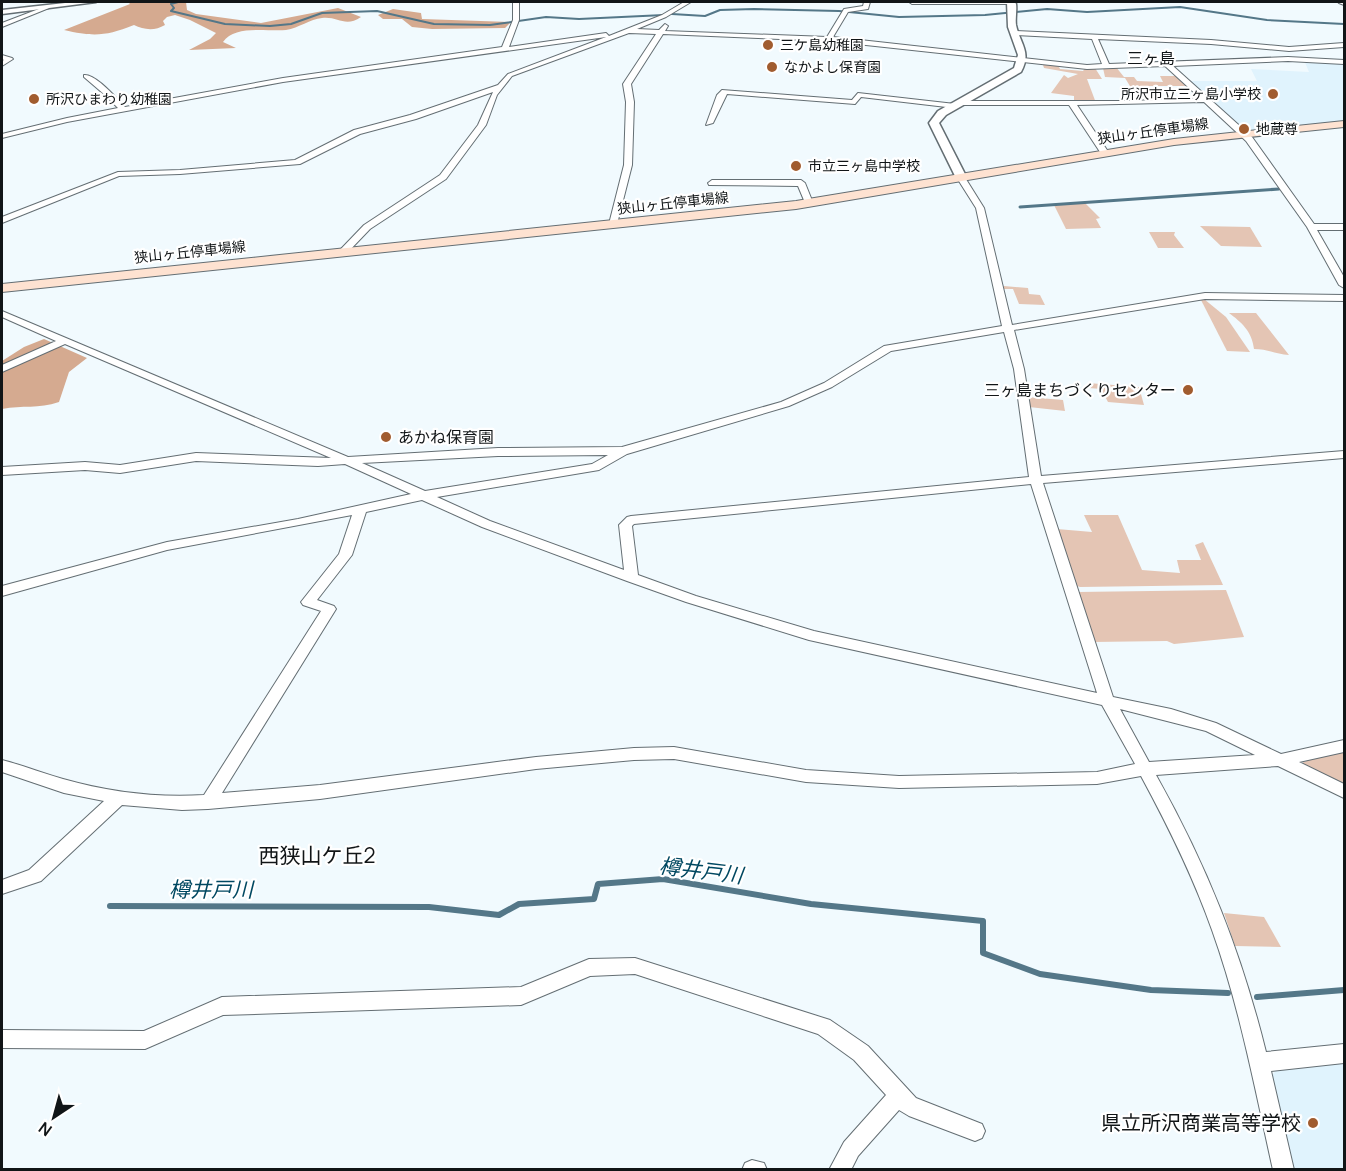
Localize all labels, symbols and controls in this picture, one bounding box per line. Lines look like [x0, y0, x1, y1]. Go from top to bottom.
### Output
place label: 三ケ島幼稚園 [780, 35, 864, 54]
marker: 三ケ島幼稚園 [761, 38, 775, 52]
district label: 三ヶ島 [1127, 47, 1175, 69]
place label: なかよし保育園 [784, 57, 881, 76]
marker: なかよし保育園 [765, 60, 779, 74]
place label: 所沢市立三ヶ島小学校 [1121, 84, 1261, 103]
marker: 所沢市立三ヶ島小学校 [1266, 87, 1280, 101]
place label: 所沢ひまわり幼稚園 [46, 89, 172, 108]
marker: 所沢ひまわり幼稚園 [27, 92, 41, 106]
street label: 狭山ヶ丘停車場線 [1096, 113, 1210, 148]
place label: 地蔵尊 [1256, 119, 1298, 138]
marker: 地蔵尊 [1237, 122, 1251, 136]
place label: 市立三ヶ島中学校 [808, 156, 920, 175]
marker: 市立三ヶ島中学校 [789, 159, 803, 173]
street label: 狭山ヶ丘停車場線 [616, 187, 730, 218]
street label: 狭山ヶ丘停車場線 [133, 236, 247, 267]
place label: 三ヶ島まちづくりセンター [984, 379, 1176, 401]
marker: 三ヶ島まちづくりセンター [1181, 383, 1195, 397]
place label: あかね保育園 [398, 426, 494, 448]
marker: あかね保育園 [379, 430, 393, 444]
district label: 西狭山ケ丘2 [259, 841, 375, 869]
water label: 樽井戸川 [658, 851, 746, 889]
water label: 樽井戸川 [169, 875, 255, 903]
north arrow [24, 1087, 84, 1147]
place label: 県立所沢商業高等学校 [1101, 1109, 1301, 1136]
marker: 県立所沢商業高等学校 [1306, 1116, 1320, 1130]
text: N [34, 1117, 56, 1141]

